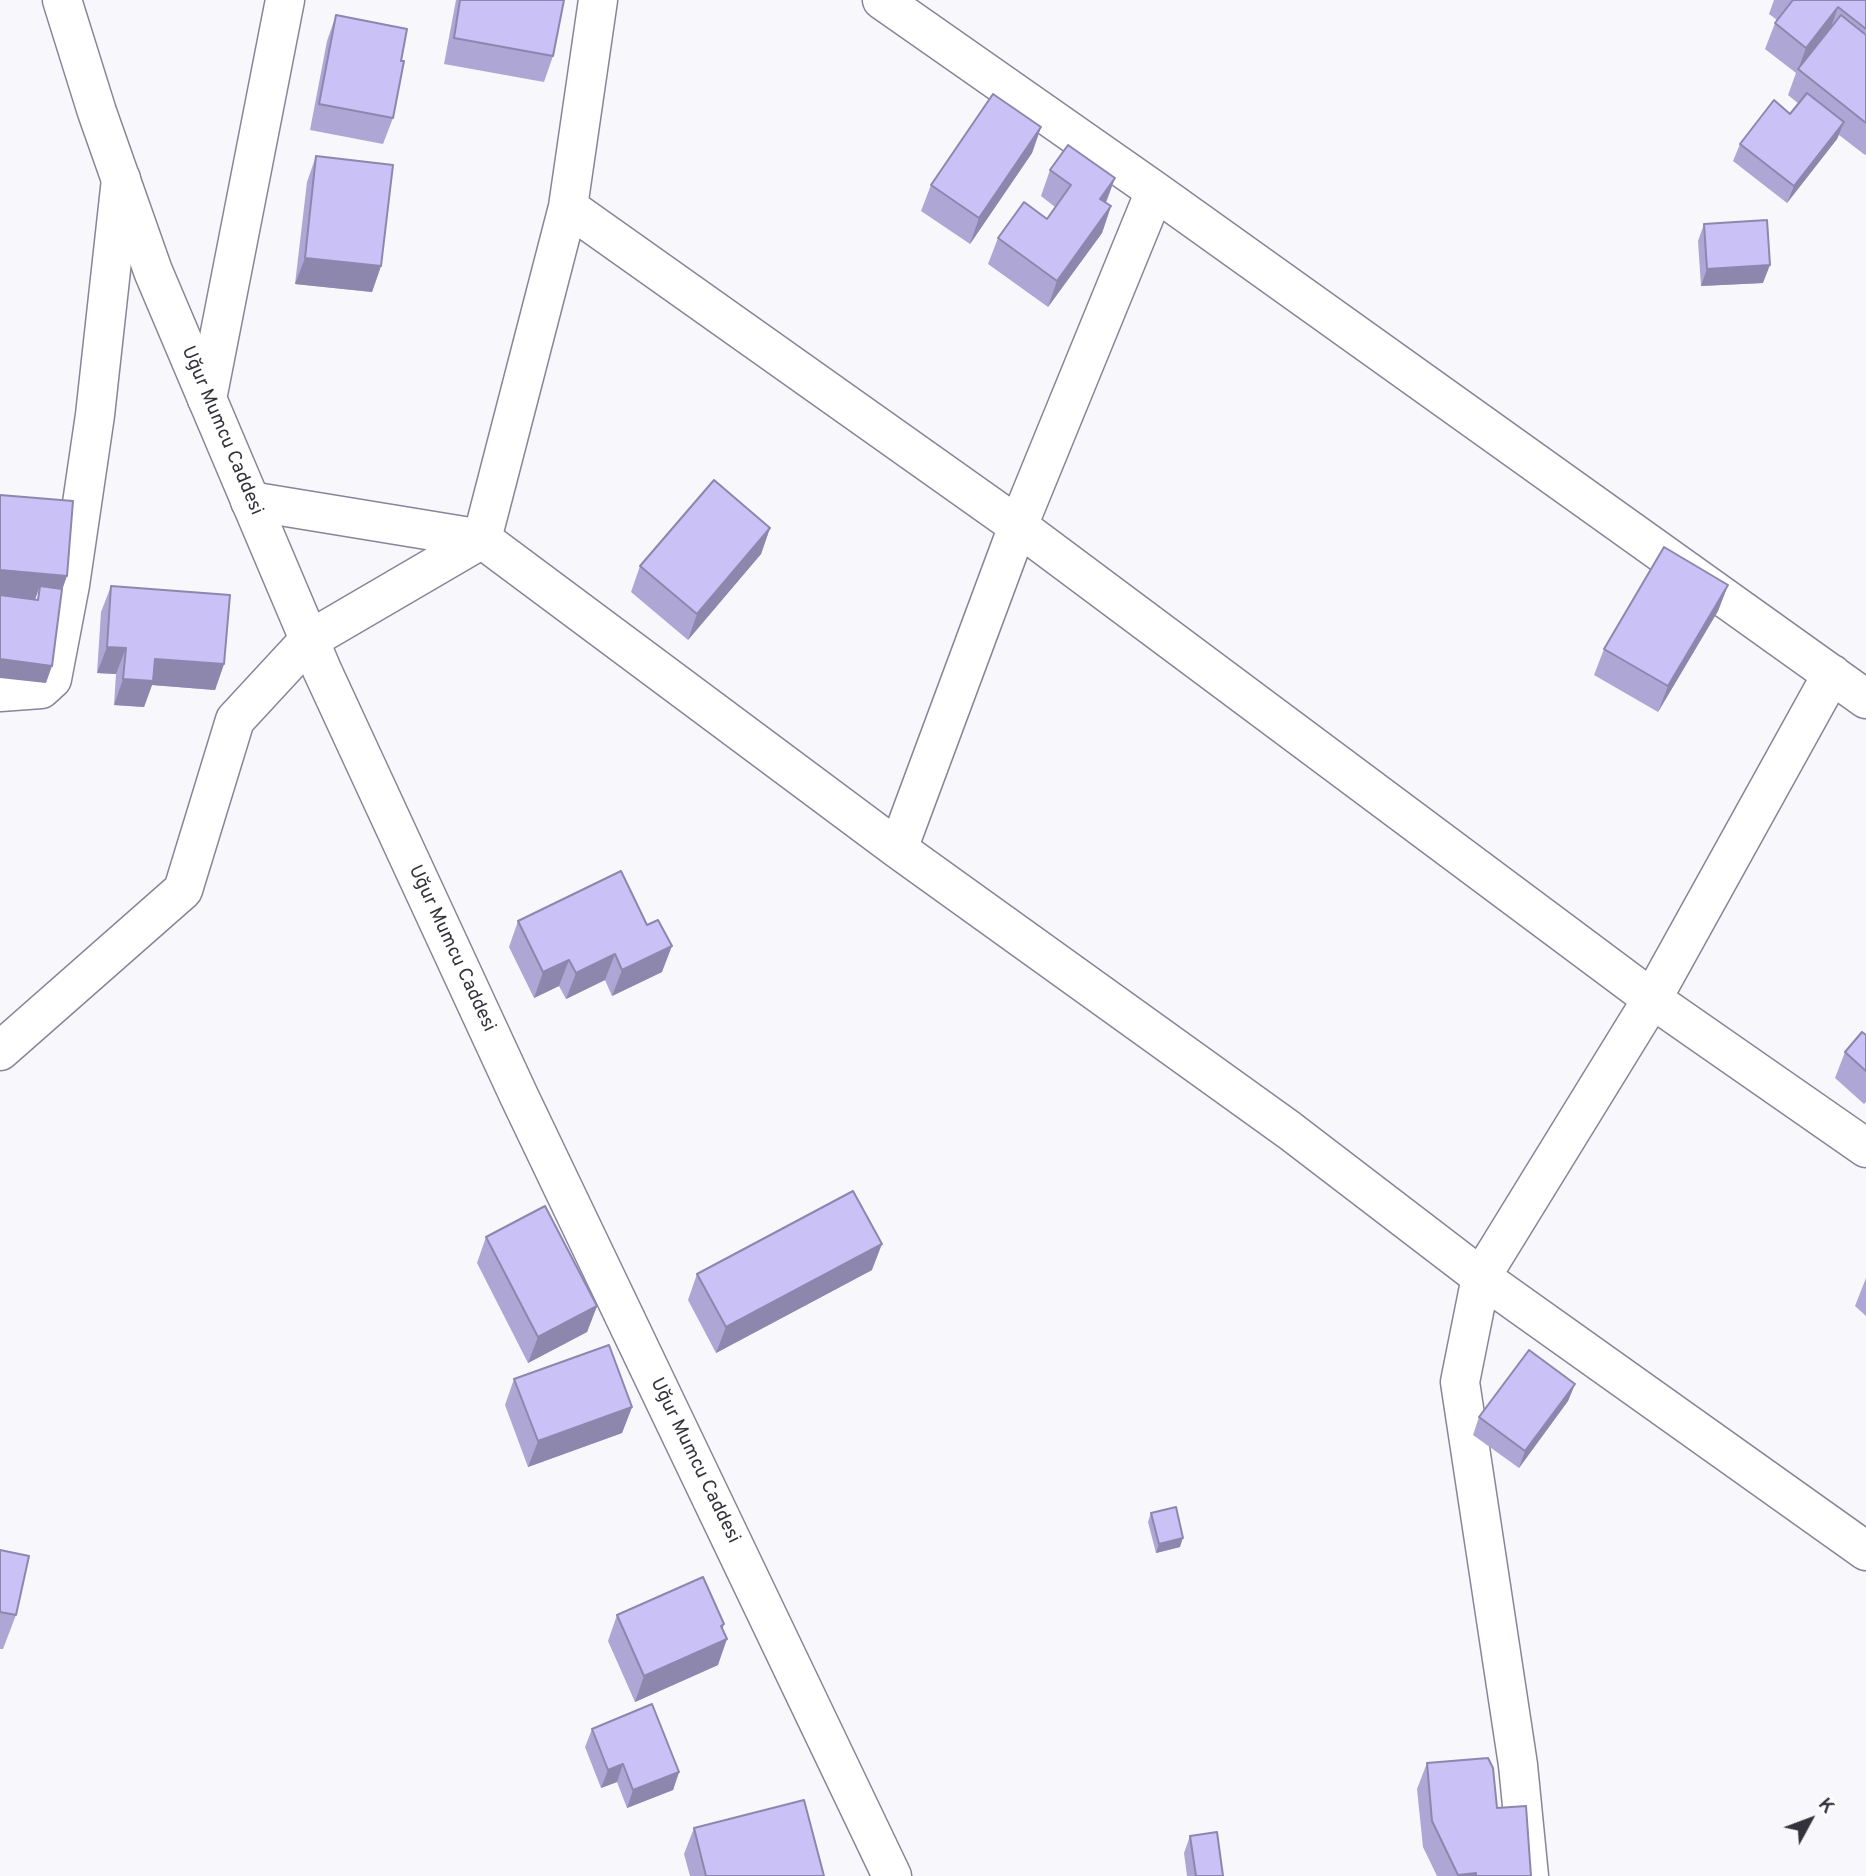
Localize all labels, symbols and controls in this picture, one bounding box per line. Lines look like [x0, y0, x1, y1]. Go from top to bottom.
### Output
street label: Uğur Mumcu Caddesi [175, 343, 267, 519]
street label: Uğur Mumcu Caddesi [402, 862, 500, 1036]
street label: Uğur Mumcu Caddesi [644, 1375, 744, 1547]
north arrow [1775, 1785, 1845, 1855]
text: K [1812, 1793, 1839, 1819]

